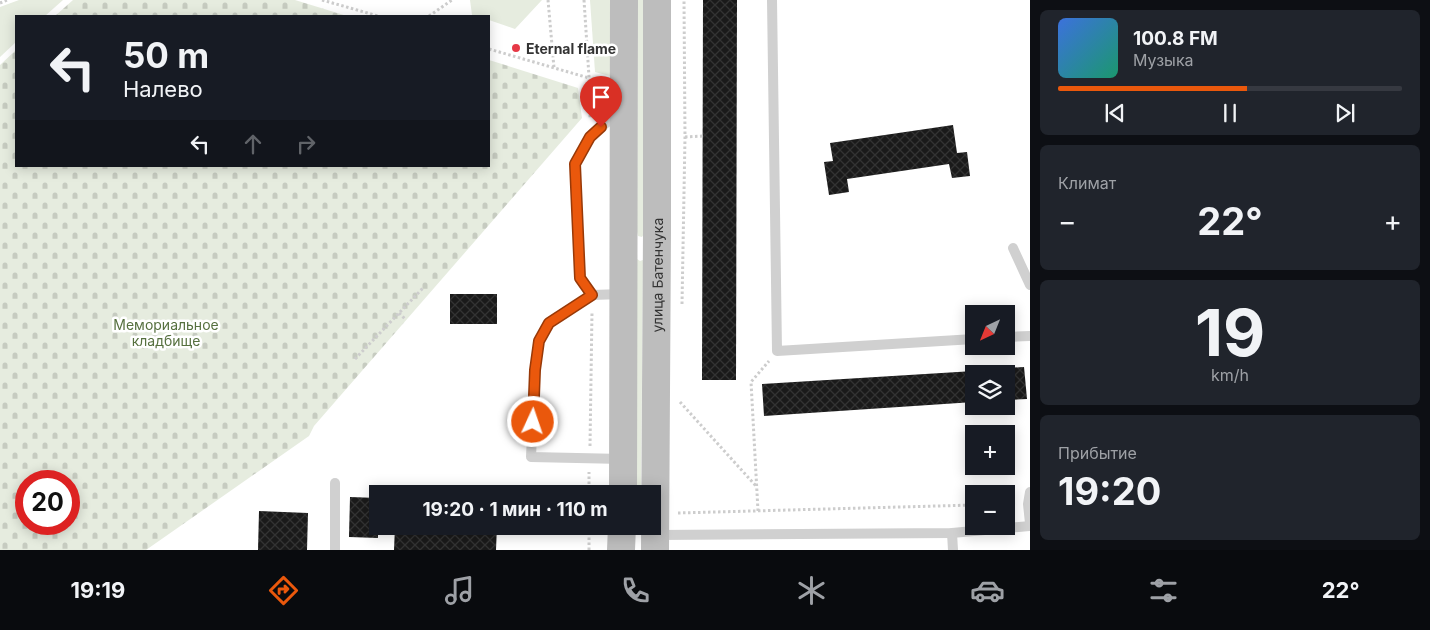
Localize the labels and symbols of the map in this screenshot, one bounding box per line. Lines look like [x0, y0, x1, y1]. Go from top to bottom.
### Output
place label: Eternal flame [526, 40, 616, 57]
marker: Eternal flame [510, 42, 522, 54]
pin [580, 76, 622, 127]
street label: улица Батенчука [648, 218, 666, 332]
north arrow [965, 305, 1015, 355]
park label: Мемориальное кладбище [113, 316, 219, 349]
position arrow [506, 395, 558, 447]
speed limit sign: 20 [15, 470, 80, 535]

